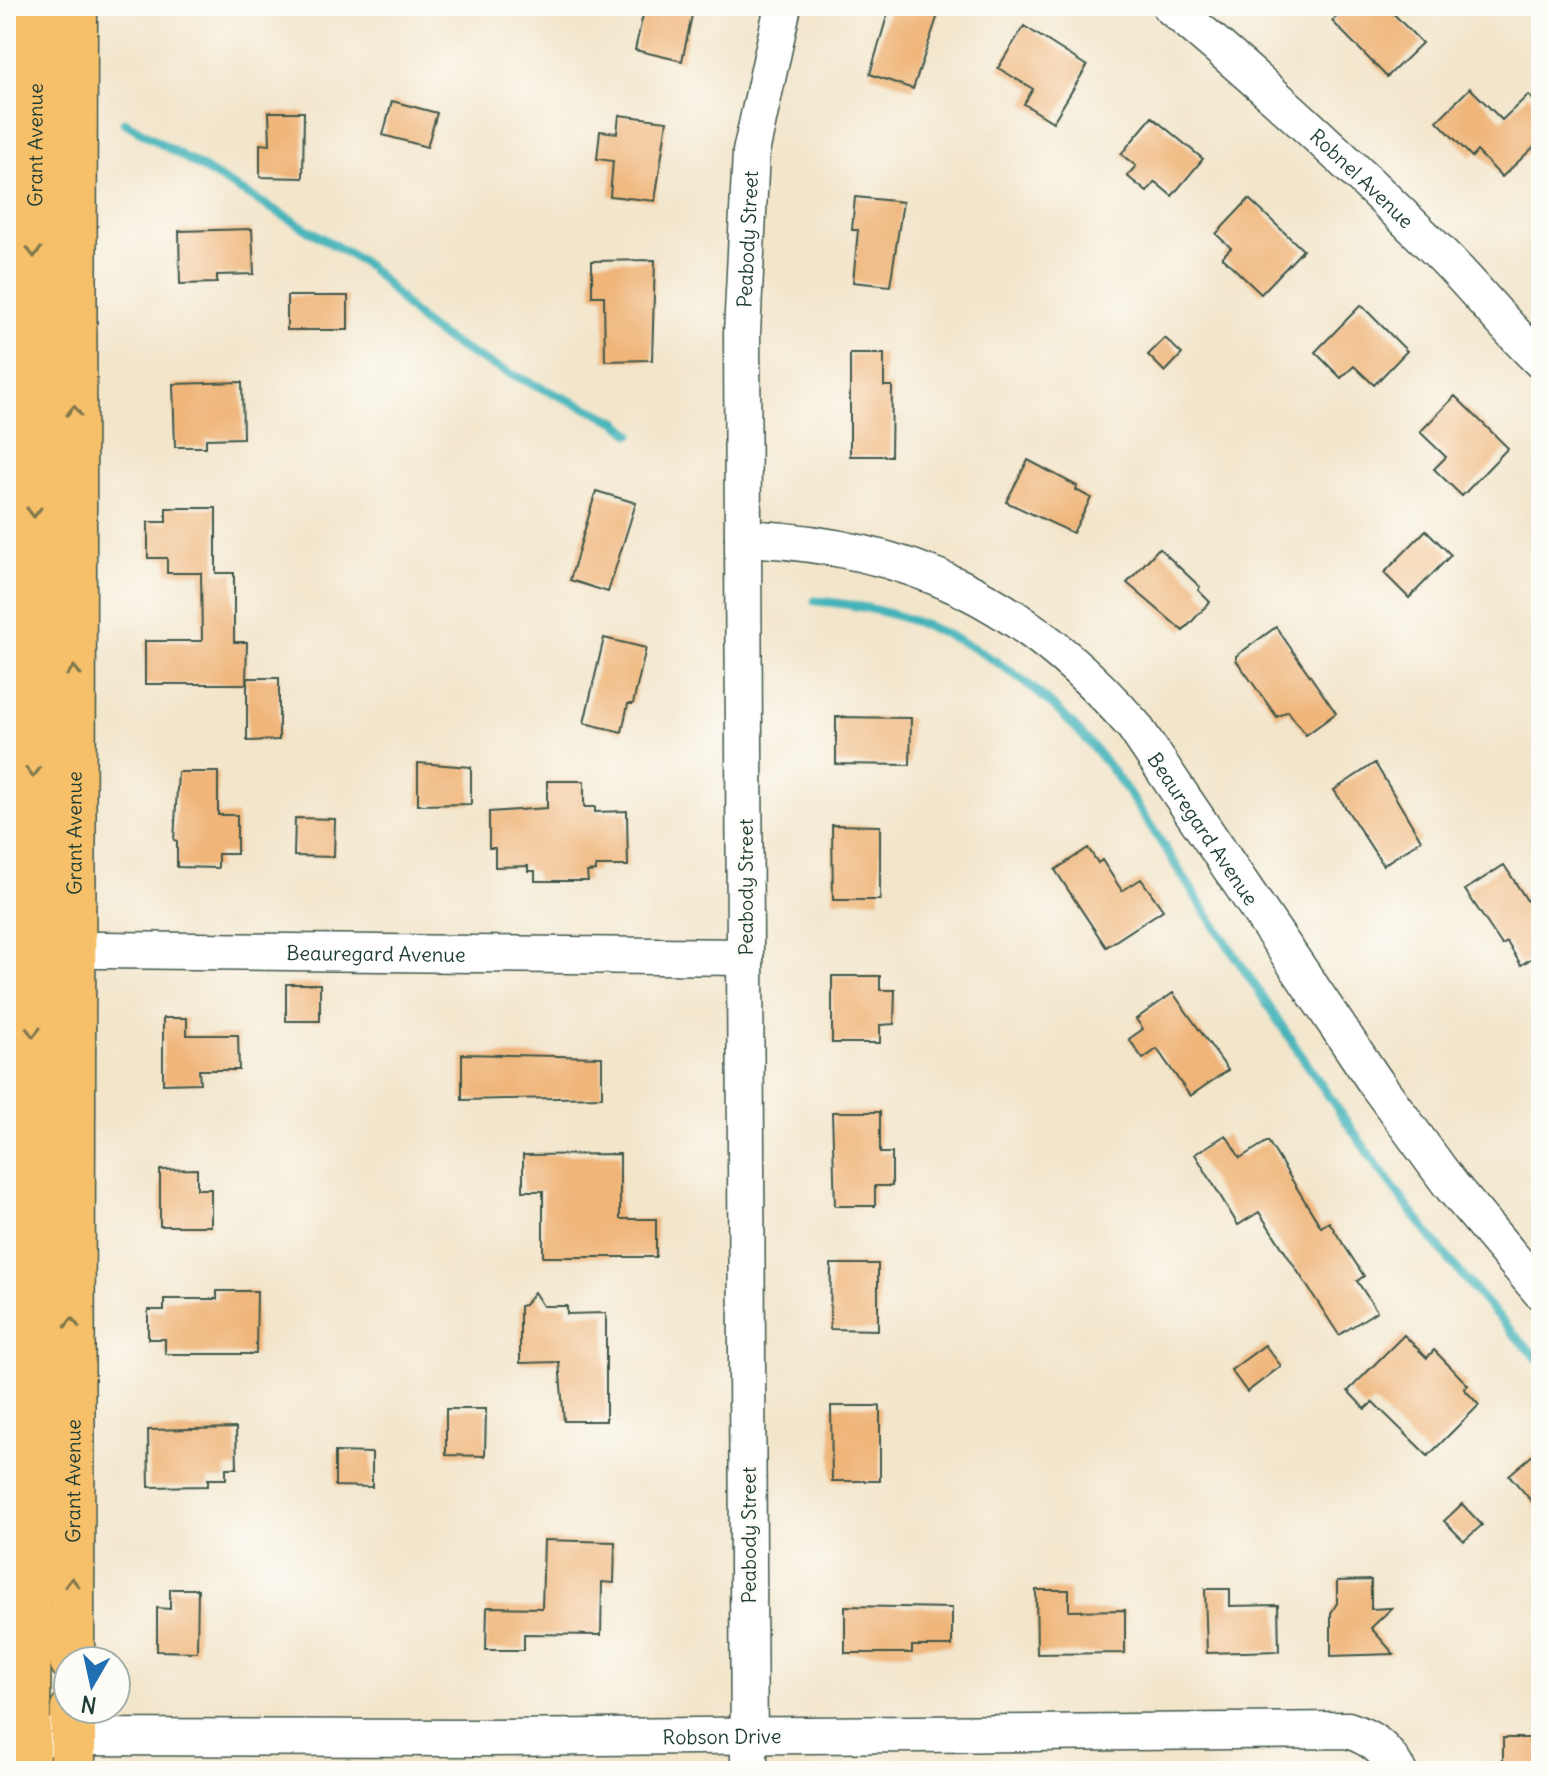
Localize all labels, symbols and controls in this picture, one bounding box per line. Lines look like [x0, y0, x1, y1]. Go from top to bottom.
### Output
street label: Grant Avenue [22, 83, 47, 207]
street label: Robnel Avenue [1305, 123, 1419, 233]
street label: Peabody Street [731, 170, 763, 308]
one-way arrow [25, 246, 43, 259]
one-way arrow [65, 404, 83, 417]
one-way arrow [25, 506, 43, 519]
one-way arrow [65, 664, 83, 677]
street label: Beauregard Avenue [1143, 747, 1264, 910]
one-way arrow [24, 766, 42, 779]
street label: Grant Avenue [61, 771, 86, 895]
street label: Peabody Street [733, 818, 758, 956]
street label: Beauregard Avenue [286, 940, 466, 966]
one-way arrow [24, 1026, 42, 1039]
one-way arrow [64, 1316, 81, 1329]
street label: Grant Avenue [60, 1419, 85, 1543]
street label: Peabody Street [736, 1466, 761, 1604]
one-way arrow [63, 1576, 81, 1589]
north arrow [52, 1645, 132, 1725]
text: N [79, 1690, 99, 1720]
street label: Robson Drive [662, 1723, 782, 1749]

